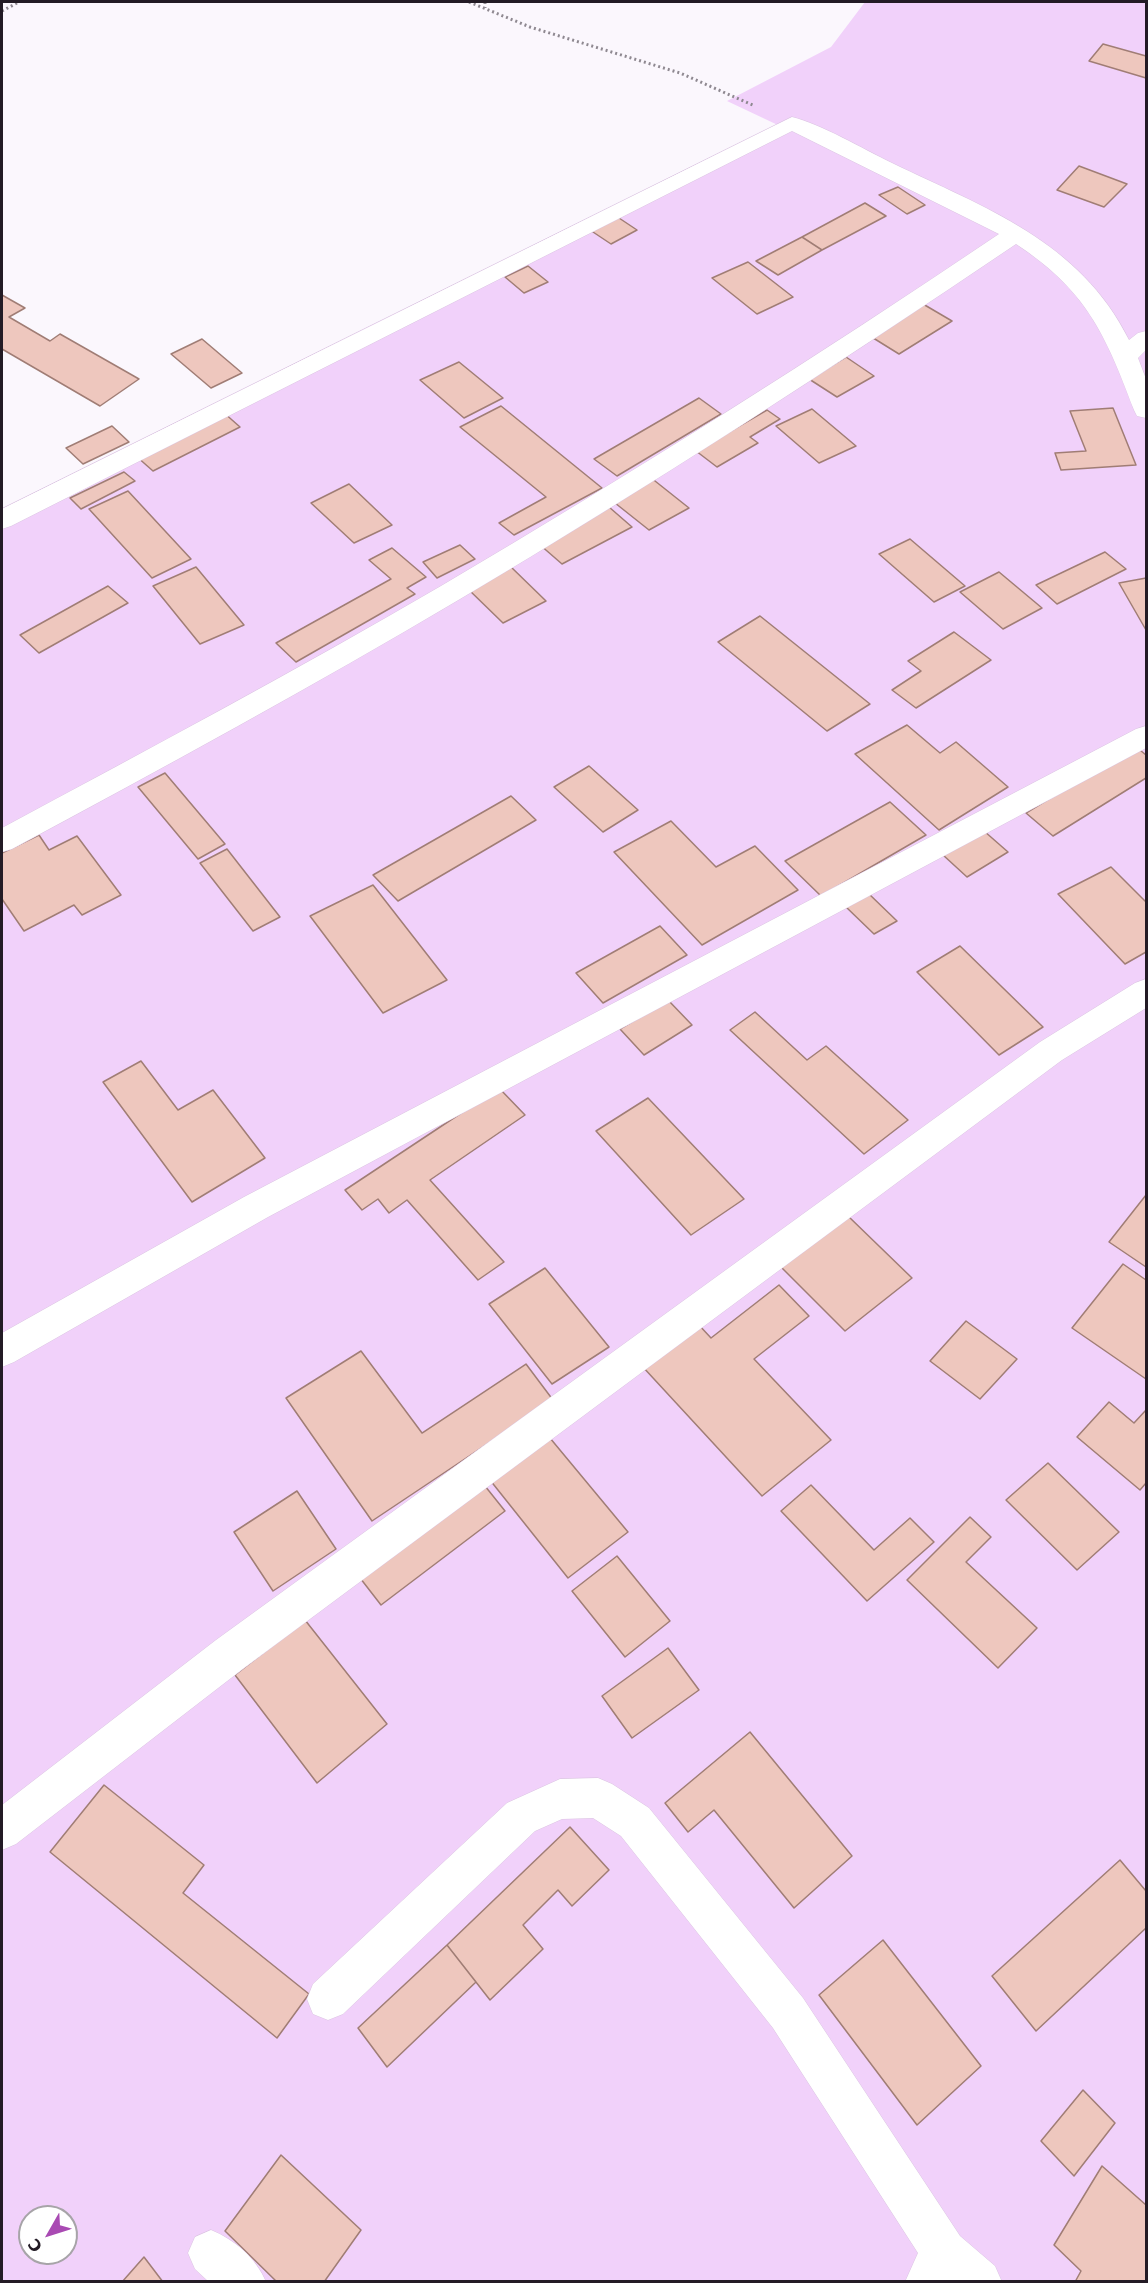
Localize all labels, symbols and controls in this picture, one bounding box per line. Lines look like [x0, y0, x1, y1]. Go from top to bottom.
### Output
north arrow [18, 2205, 78, 2265]
text: С [24, 2235, 46, 2256]

